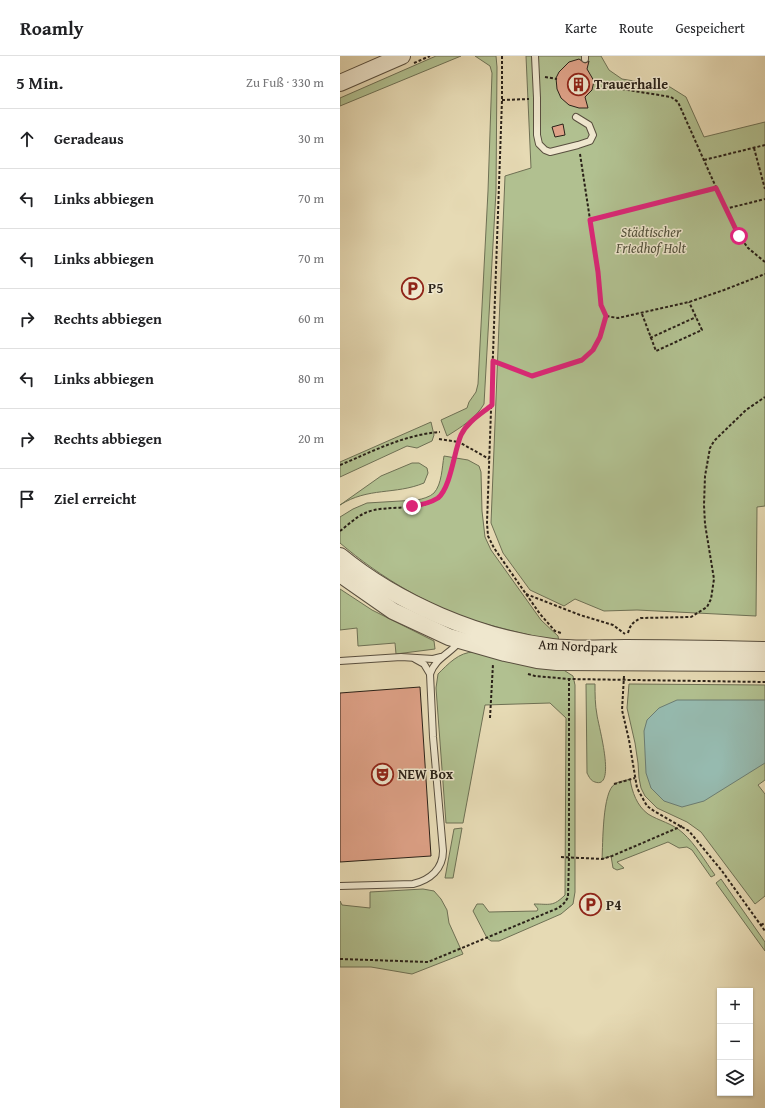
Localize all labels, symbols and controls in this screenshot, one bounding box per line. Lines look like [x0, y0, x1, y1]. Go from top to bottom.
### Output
text: Roamly [20, 14, 84, 42]
text: Karte [565, 18, 597, 38]
text: Route [619, 18, 653, 38]
text: Gespeichert [675, 18, 745, 38]
text: 5 Min. [16, 70, 63, 95]
building icon: Trauerhalle [566, 71, 592, 97]
text: Zu Fuß · 330 m [246, 73, 324, 92]
place label: Trauerhalle [594, 74, 668, 94]
icon: ahead [16, 128, 38, 150]
text: Geradeaus [54, 128, 124, 149]
text: 30 m [298, 129, 324, 148]
icon: left [16, 188, 38, 210]
text: Links abbiegen [54, 188, 154, 209]
text: 70 m [298, 189, 324, 208]
park label: Städtischer Friedhof Holt [615, 222, 686, 258]
route start [730, 227, 748, 245]
icon: left [16, 248, 38, 270]
text: Links abbiegen [54, 248, 154, 269]
text: 70 m [298, 249, 324, 268]
parking icon: P5 [399, 275, 425, 301]
place label: P5 [428, 278, 443, 298]
icon: right [16, 308, 38, 330]
text: Rechts abbiegen [54, 308, 162, 329]
text: 60 m [298, 309, 324, 328]
icon: left [16, 368, 38, 390]
text: Links abbiegen [54, 368, 154, 389]
text: 80 m [298, 369, 324, 388]
icon: right [16, 428, 38, 450]
text: Rechts abbiegen [54, 428, 162, 449]
text: 20 m [298, 429, 324, 448]
icon: arrive [16, 488, 38, 510]
text: Ziel erreicht [54, 488, 136, 509]
route end [403, 497, 421, 515]
street label: Am Nordpark [538, 634, 619, 658]
theatre icon: NEW Box [370, 761, 396, 787]
place label: NEW Box [398, 764, 454, 784]
parking icon: P4 [577, 892, 603, 918]
place label: P4 [606, 895, 621, 915]
map controls [717, 988, 753, 1096]
button: + [717, 988, 753, 1024]
button: − [717, 1024, 753, 1060]
button: layers [717, 1060, 753, 1096]

